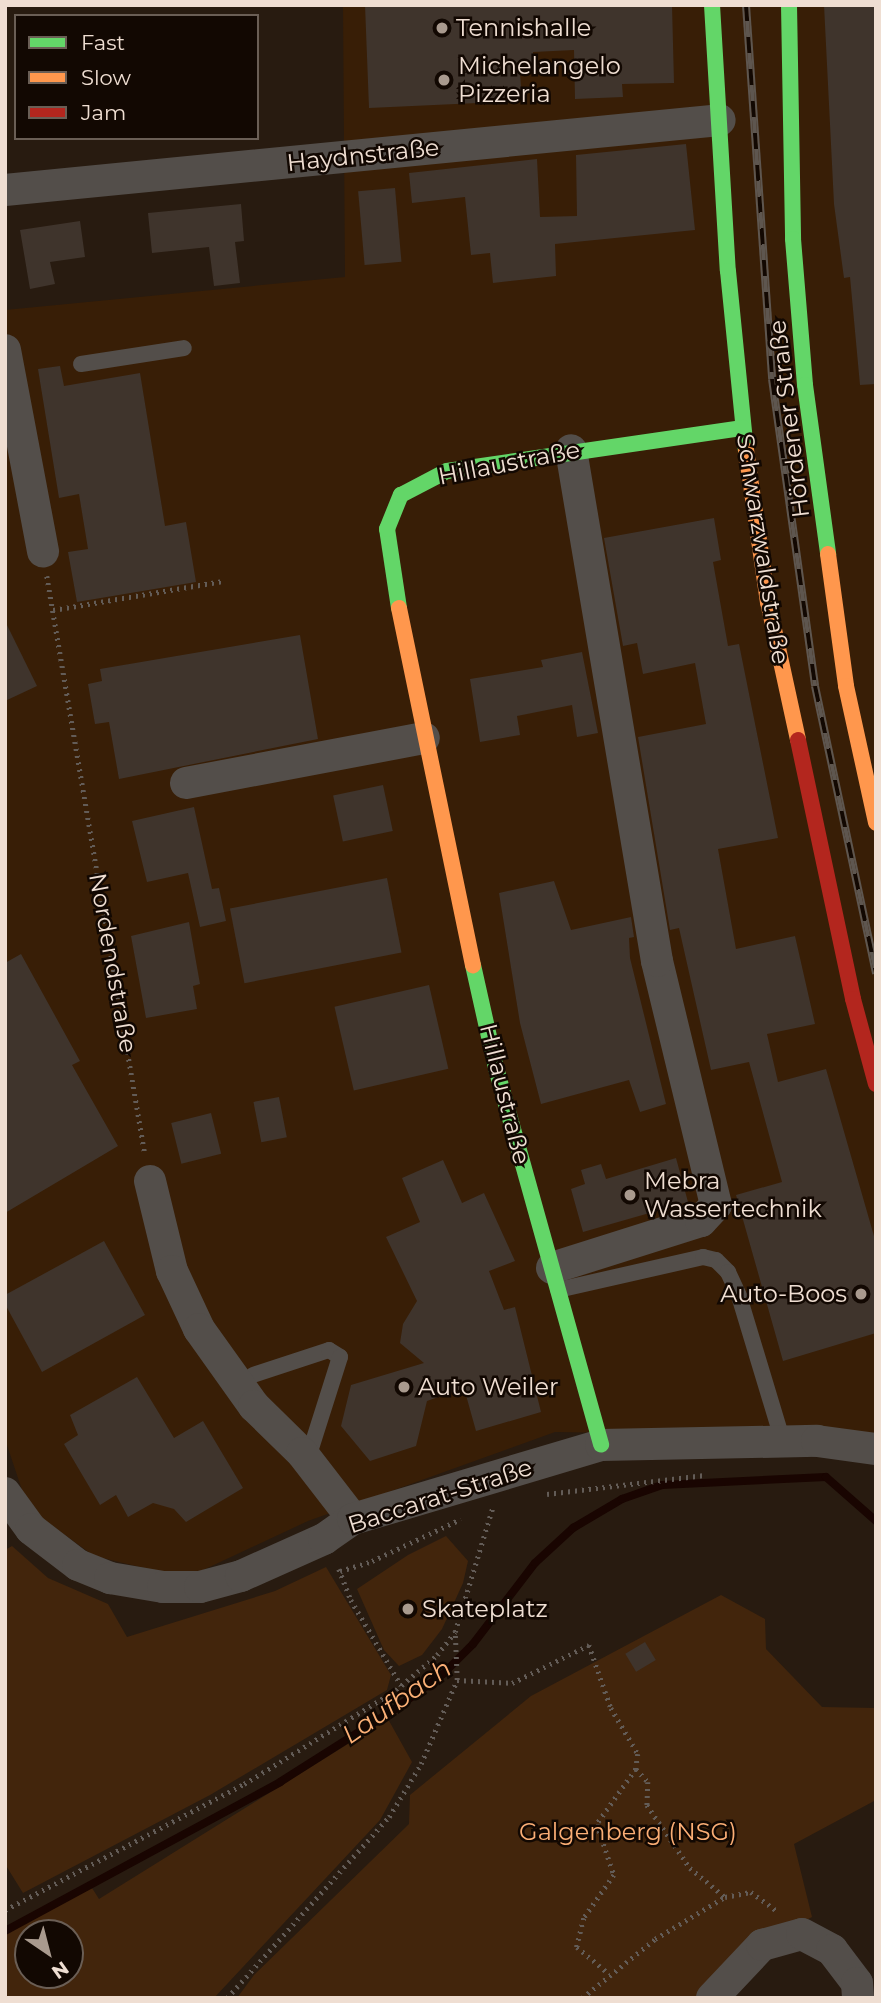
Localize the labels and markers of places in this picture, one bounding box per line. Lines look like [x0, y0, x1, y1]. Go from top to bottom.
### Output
place label: Tennishalle [456, 14, 591, 42]
marker: Tennishalle [434, 20, 450, 36]
place label: Michelangelo Pizzeria [458, 52, 621, 108]
marker: Michelangelo Pizzeria [436, 72, 452, 88]
place label: Mebra Wassertechnik [644, 1167, 822, 1223]
marker: Mebra Wassertechnik [622, 1187, 638, 1203]
place label: Auto-Boos [720, 1280, 847, 1308]
marker: Auto-Boos [853, 1286, 869, 1302]
place label: Auto Weiler [418, 1373, 559, 1401]
marker: Auto Weiler [396, 1379, 412, 1395]
place label: Skateplatz [422, 1595, 548, 1623]
marker: Skateplatz [400, 1601, 416, 1617]

